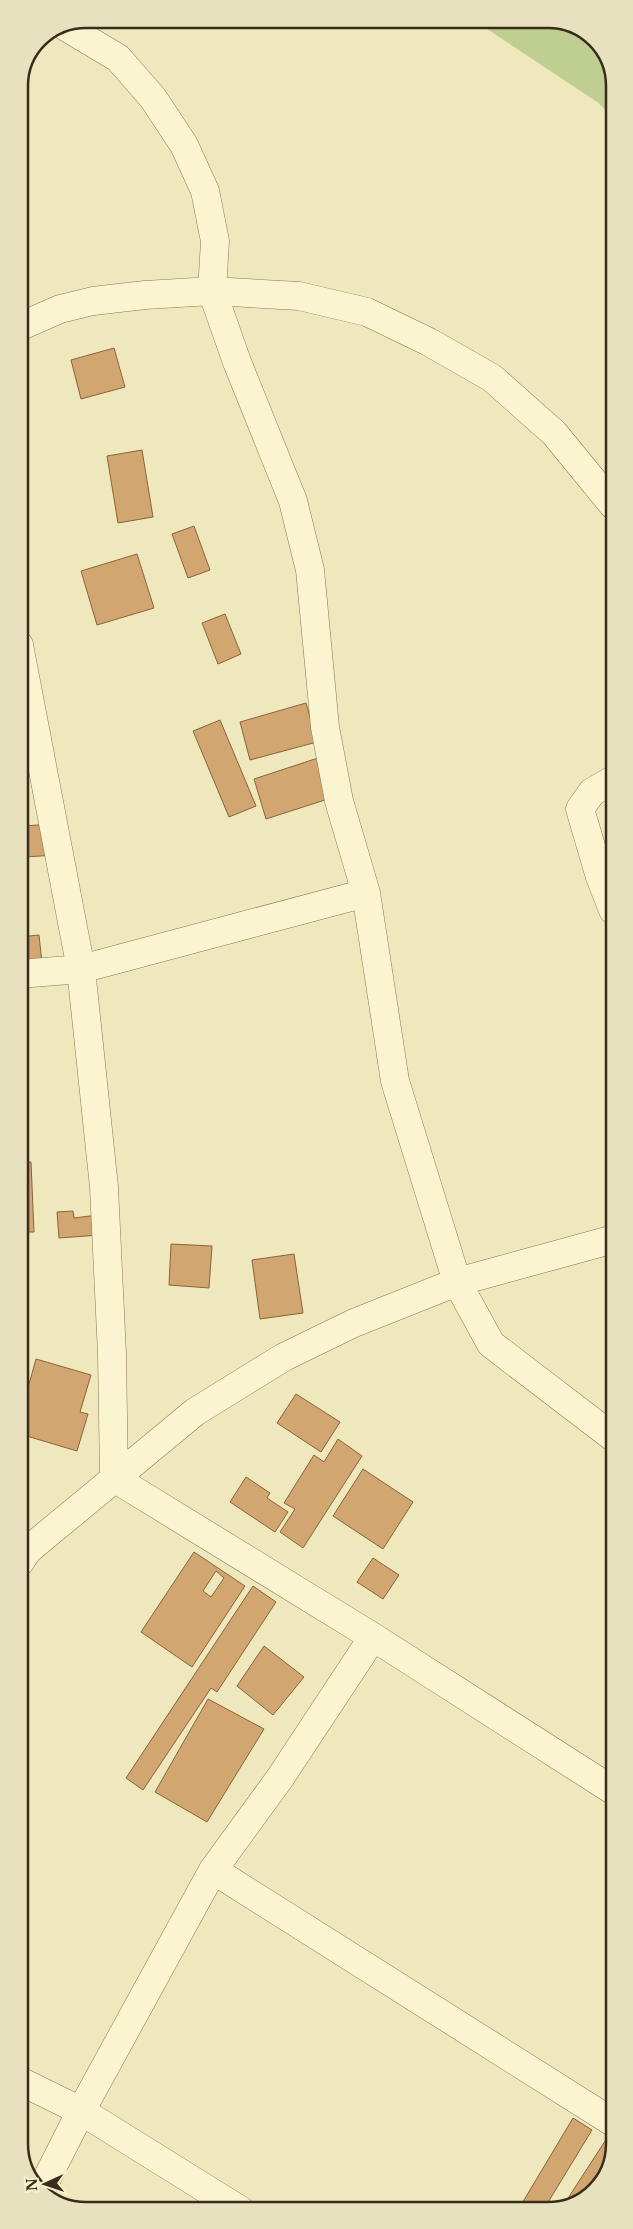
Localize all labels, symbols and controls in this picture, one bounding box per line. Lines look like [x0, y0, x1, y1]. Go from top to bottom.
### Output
north arrow [20, 2159, 70, 2209]
text: N [23, 2178, 41, 2192]

